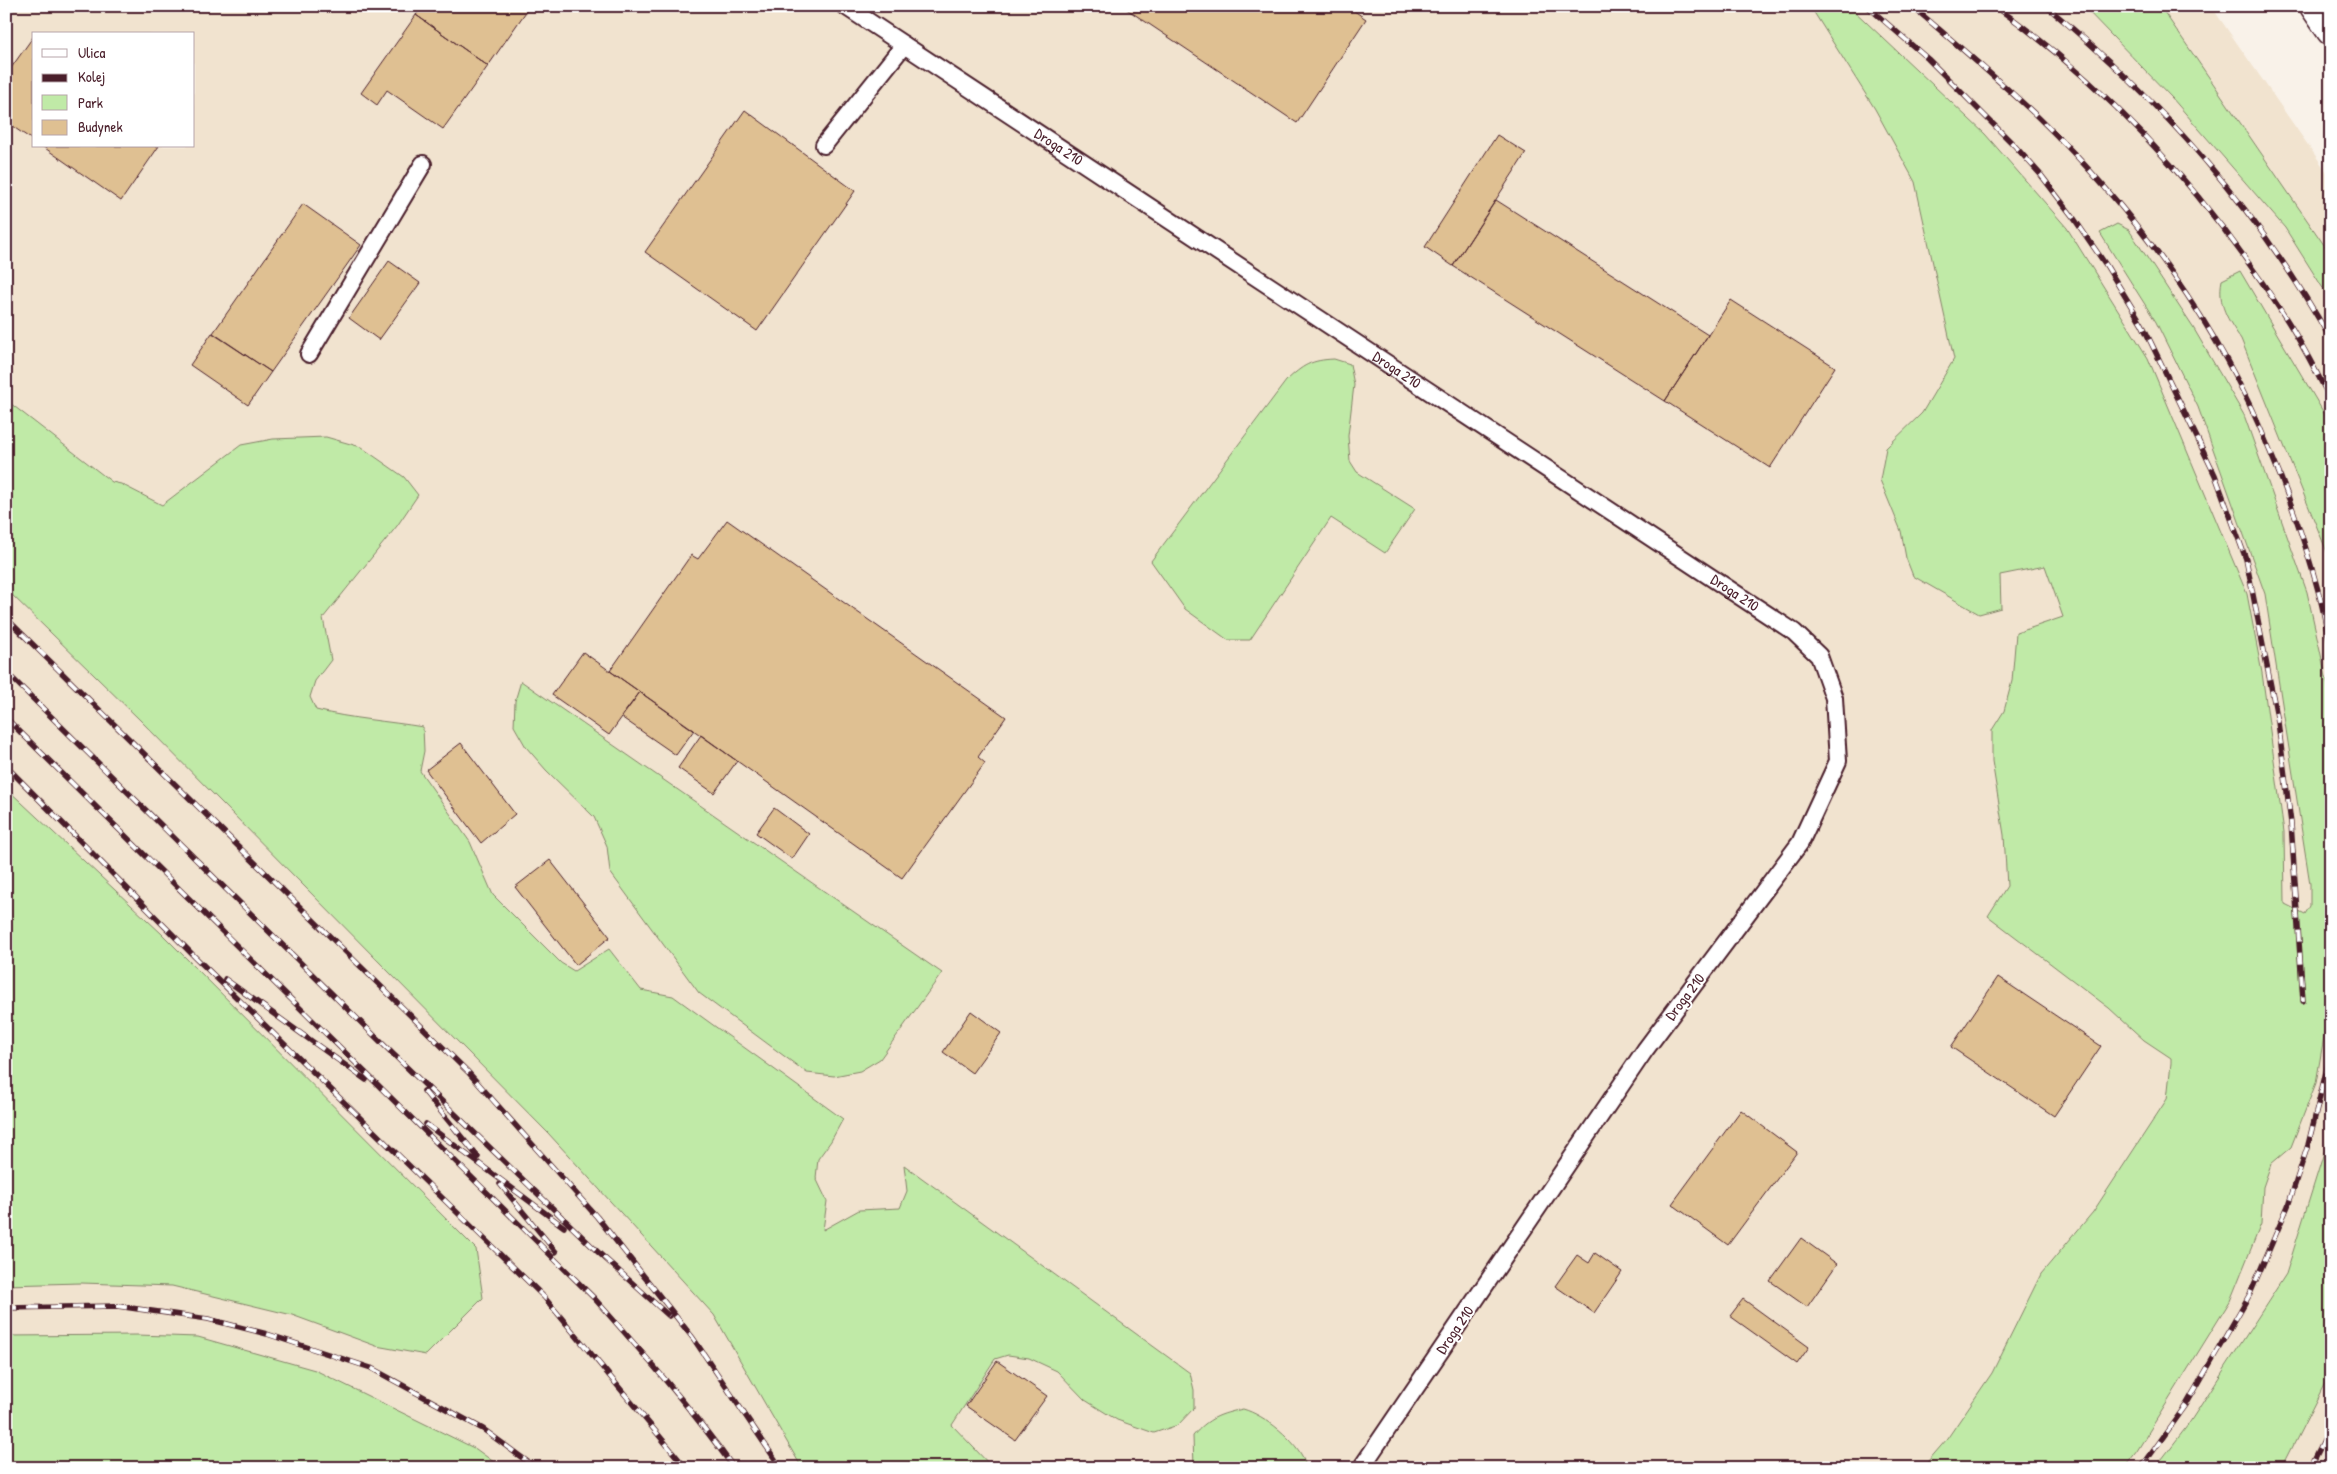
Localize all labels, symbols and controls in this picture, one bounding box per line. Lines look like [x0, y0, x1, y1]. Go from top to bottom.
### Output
legend [32, 32, 195, 148]
text: Ulica [78, 42, 105, 63]
text: Kolej [78, 66, 105, 87]
text: Park [78, 92, 103, 113]
text: Budynek [78, 116, 123, 137]
street label: Droga 210 [1031, 123, 1088, 170]
street label: Droga 210 [1369, 346, 1426, 393]
street label: Droga 210 [1707, 569, 1764, 616]
street label: Droga 210 [1660, 969, 1709, 1025]
street label: Droga 210 [1431, 1301, 1479, 1358]

